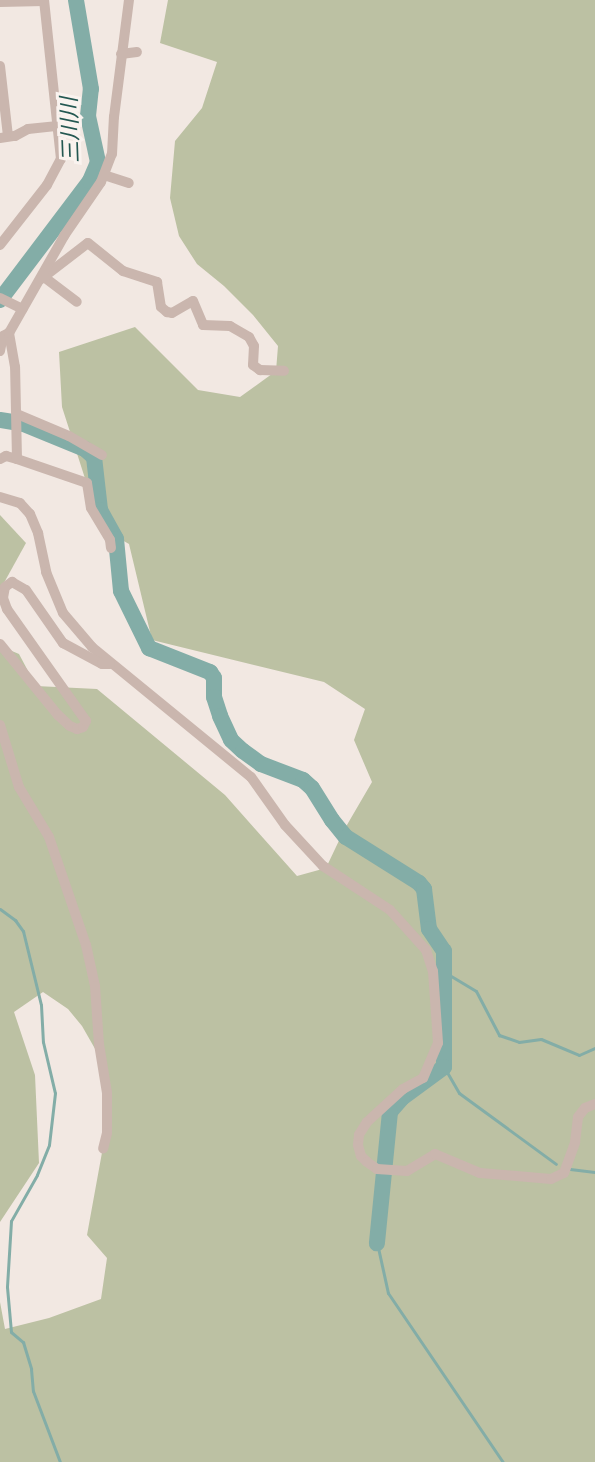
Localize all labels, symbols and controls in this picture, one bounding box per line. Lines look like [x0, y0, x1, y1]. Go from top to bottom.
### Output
water label: 三川川 [56, 97, 84, 163]

